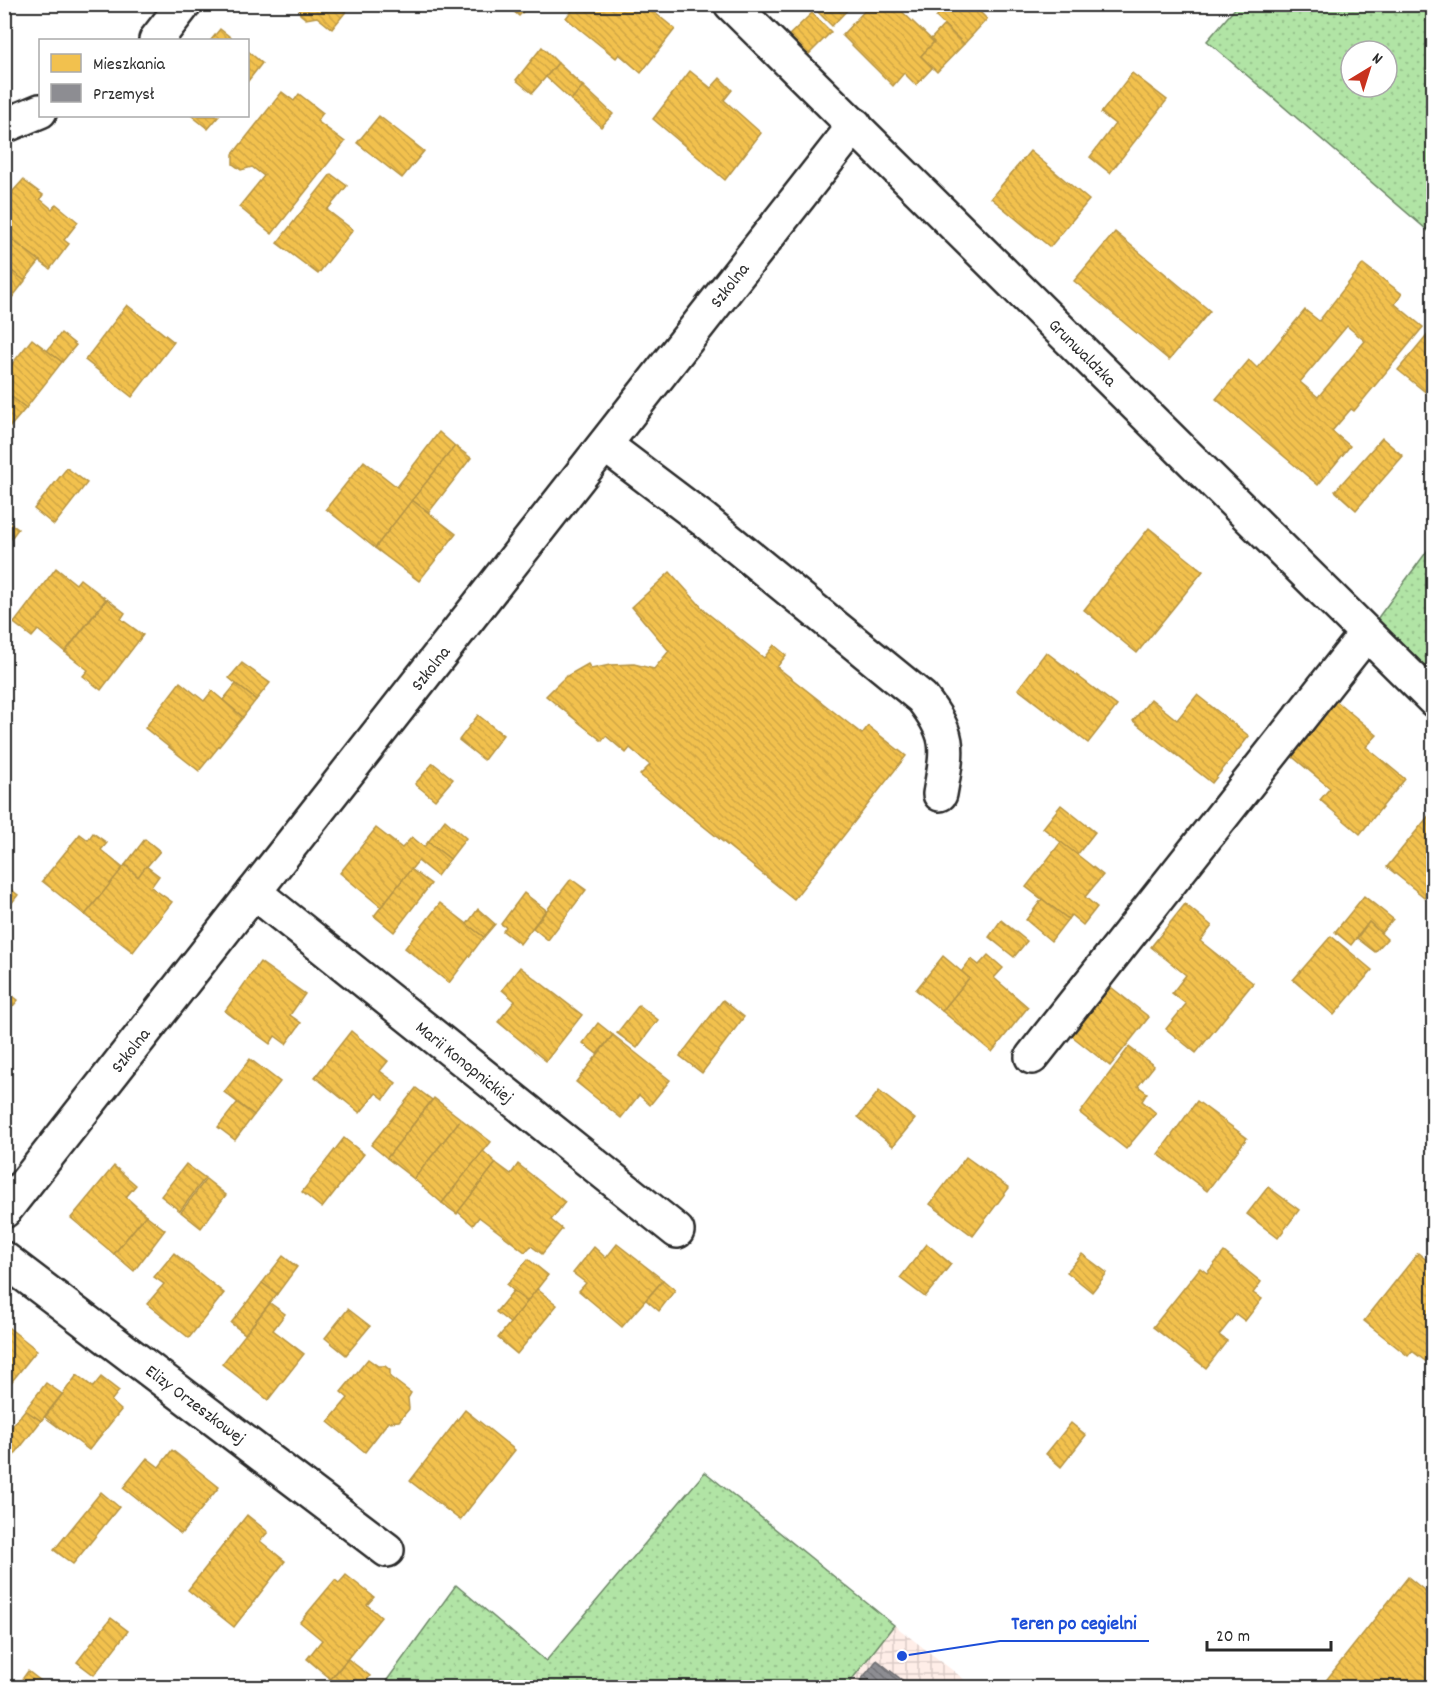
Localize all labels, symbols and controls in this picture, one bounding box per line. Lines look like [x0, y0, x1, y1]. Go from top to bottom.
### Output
legend [39, 39, 249, 117]
north arrow [1339, 39, 1399, 99]
text: N [1367, 48, 1387, 71]
text: Mieszkania [93, 53, 166, 78]
text: Przemysł [93, 83, 155, 108]
street label: Szkolna [705, 258, 757, 314]
street label: Grunwaldzka [1042, 314, 1121, 394]
street label: Szkolna [406, 641, 458, 697]
street label: Marii Konopnickiej [409, 1017, 518, 1111]
street label: Szkolna [106, 1023, 158, 1079]
street label: Elizy Orzeszkowej [139, 1360, 250, 1452]
callout: Teren po cegielni [1000, 1603, 1149, 1641]
text: Teren po cegielni [1011, 1611, 1137, 1639]
scale bar [1207, 1614, 1332, 1652]
text: 20 m [1216, 1625, 1250, 1650]

